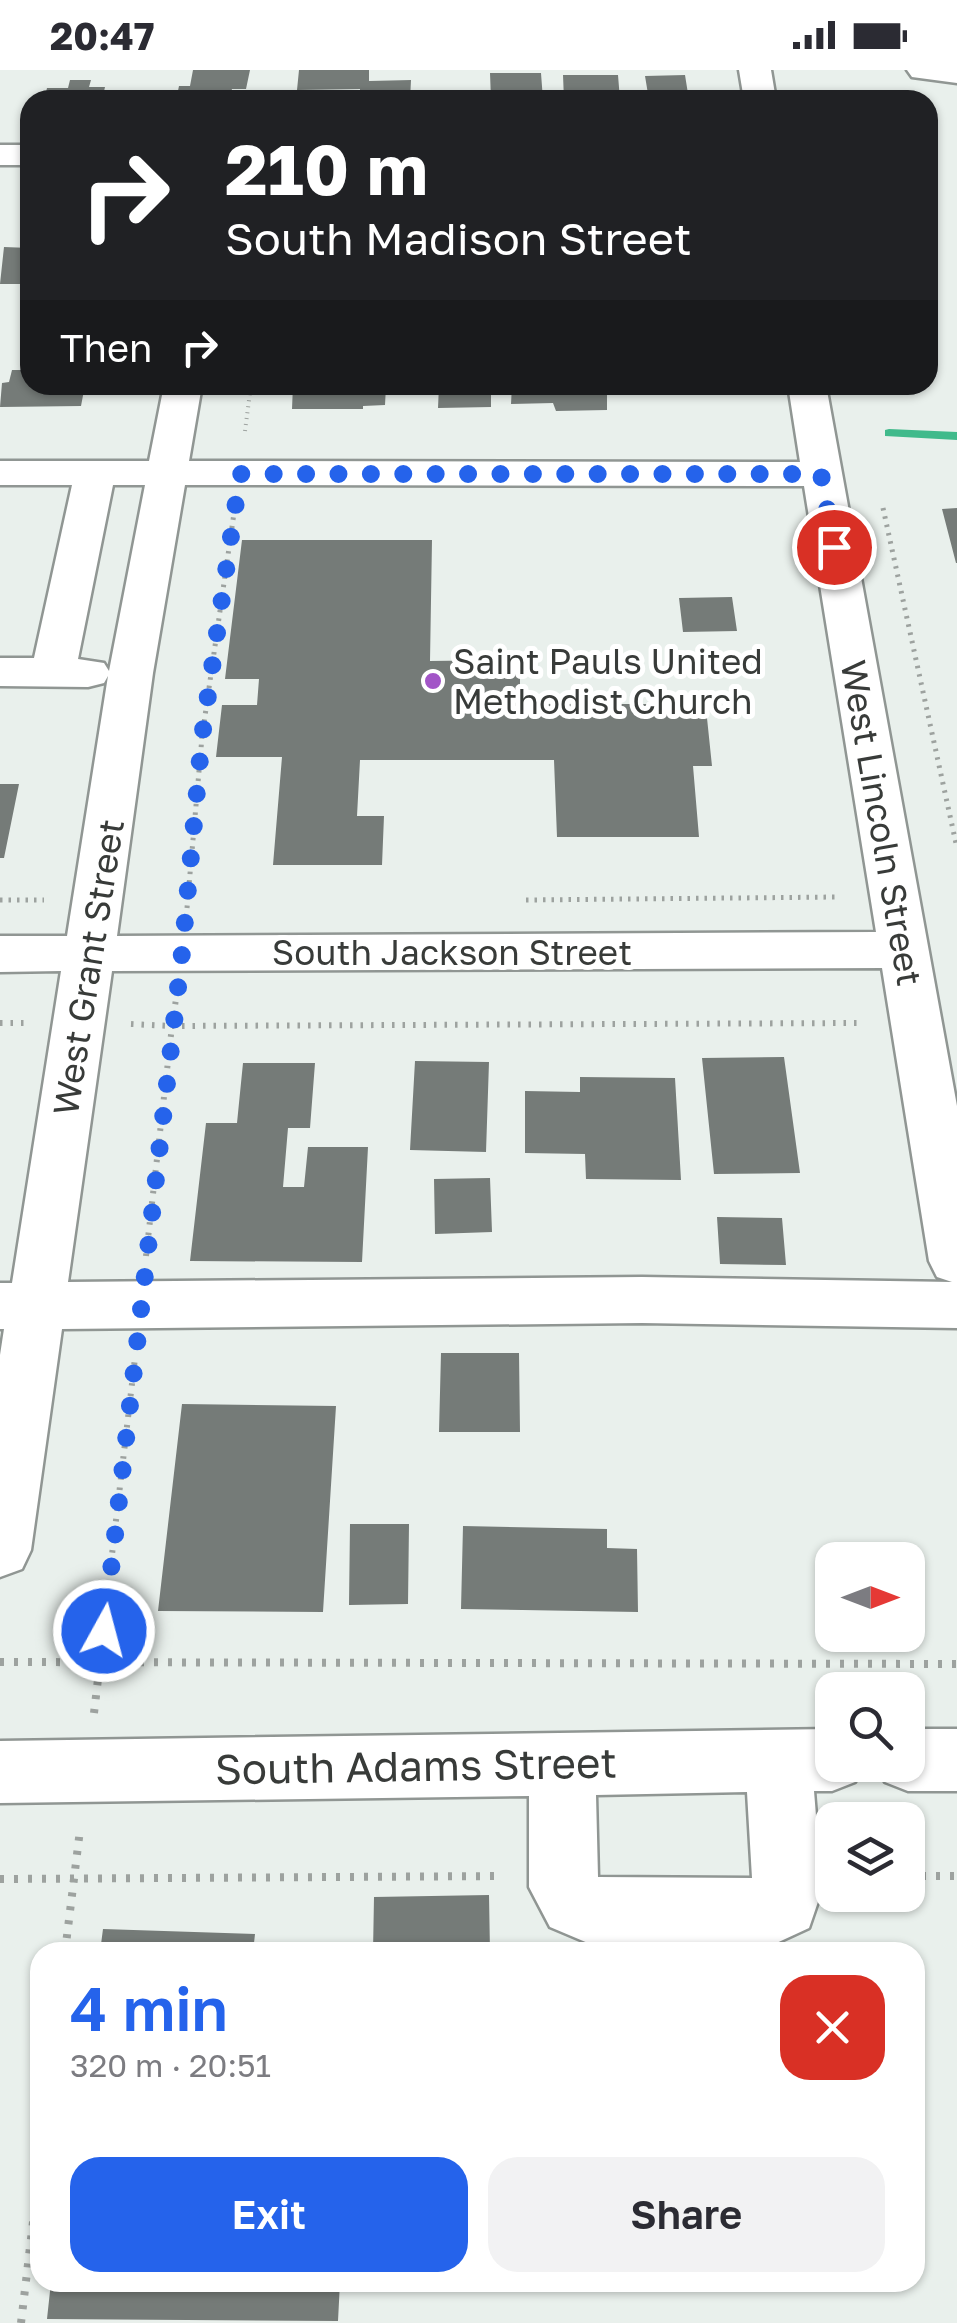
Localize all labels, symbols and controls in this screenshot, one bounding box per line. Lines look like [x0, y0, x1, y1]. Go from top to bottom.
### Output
text: 20:47 [50, 13, 155, 58]
text: 210 m [225, 126, 428, 210]
icon: right [60, 130, 190, 260]
text: South Madison Street [225, 211, 692, 265]
icon: right [172, 320, 227, 375]
text: Then [60, 325, 152, 370]
pin [792, 505, 877, 590]
icon: arrive [807, 520, 862, 575]
place label: Saint Pauls United Methodist Church [453, 640, 763, 722]
street label: West Lincoln Street [833, 657, 931, 989]
marker: Saint Pauls United Methodist Church [422, 670, 444, 692]
street label: West Grant Street [44, 816, 132, 1118]
street label: South Jackson Street [272, 931, 632, 973]
north arrow [815, 1542, 925, 1652]
map controls [815, 1542, 925, 1912]
position arrow [52, 1579, 156, 1683]
button: search [815, 1672, 925, 1782]
street label: South Adams Street [215, 1736, 617, 1794]
button: layers [815, 1802, 925, 1912]
text: 4 min [70, 1972, 228, 2044]
button: close [780, 1975, 885, 2080]
text: 320 m · 20:51 [70, 2046, 271, 2084]
button: Exit [70, 2157, 468, 2272]
button: Share [488, 2157, 885, 2272]

